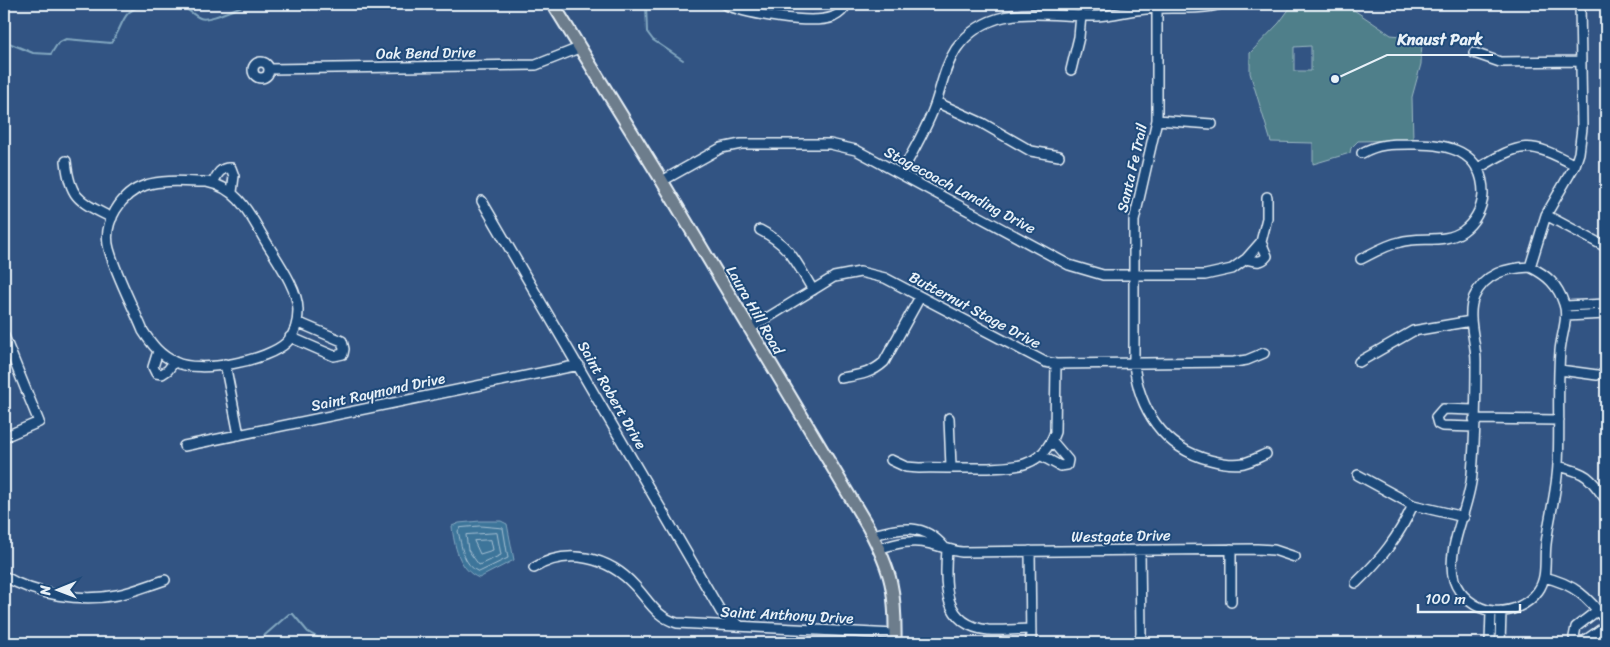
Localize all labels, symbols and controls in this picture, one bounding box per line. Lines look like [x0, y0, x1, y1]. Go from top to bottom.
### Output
callout: Knaust Park [1387, 24, 1493, 55]
text: Knaust Park [1396, 25, 1483, 54]
street label: Oak Bend Drive [376, 39, 477, 67]
street label: Santa Fe Trail [1109, 120, 1155, 215]
street label: Stagecoach Landing Drive [879, 139, 1041, 241]
street label: Laura Hill Road [719, 261, 792, 360]
street label: Butternut Stage Drive [904, 264, 1046, 356]
street label: Saint Robert Drive [570, 336, 654, 454]
street label: Saint Raymond Drive [309, 365, 447, 419]
street label: Westgate Drive [1071, 522, 1171, 550]
north arrow [32, 564, 82, 614]
scale bar [1418, 582, 1520, 614]
text: N [33, 585, 58, 596]
text: 100 m [1425, 586, 1466, 612]
street label: Saint Anthony Drive [720, 599, 854, 631]

